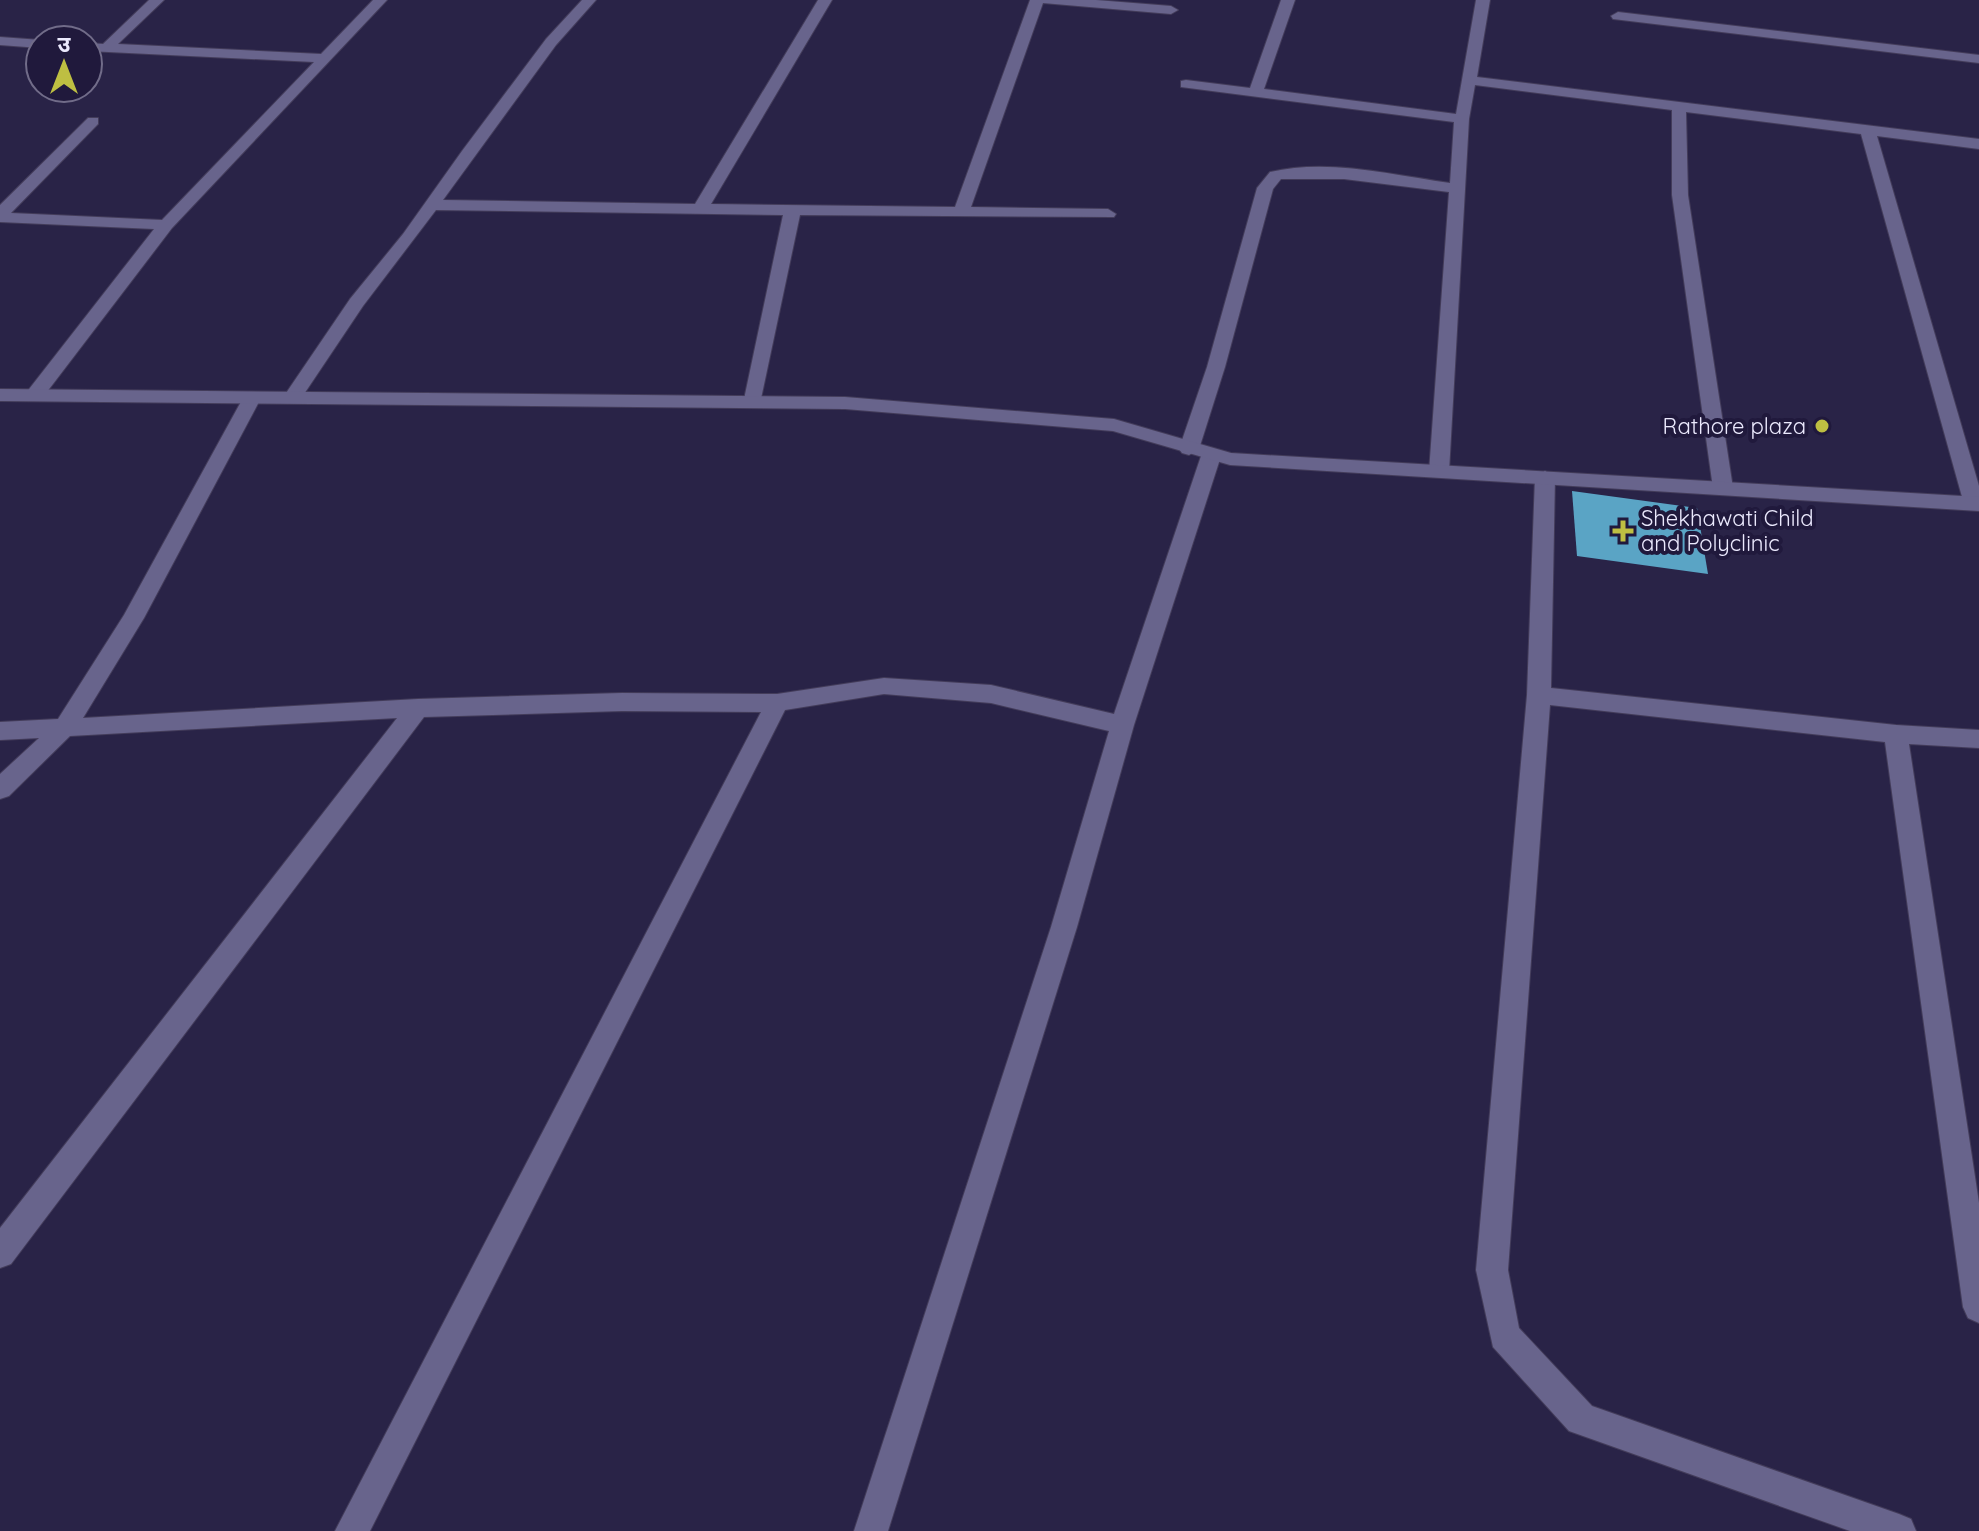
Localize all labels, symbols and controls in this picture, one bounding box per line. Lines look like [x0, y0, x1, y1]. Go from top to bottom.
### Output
north arrow [24, 24, 104, 104]
text: उ [58, 30, 72, 58]
place label: Rathore plaza [1663, 412, 1806, 440]
marker: Rathore plaza [1813, 417, 1831, 435]
place label: Shekhawati Child and Polyclinic [1641, 504, 1814, 557]
marker: Shekhawati Child and Polyclinic [1612, 520, 1634, 542]

